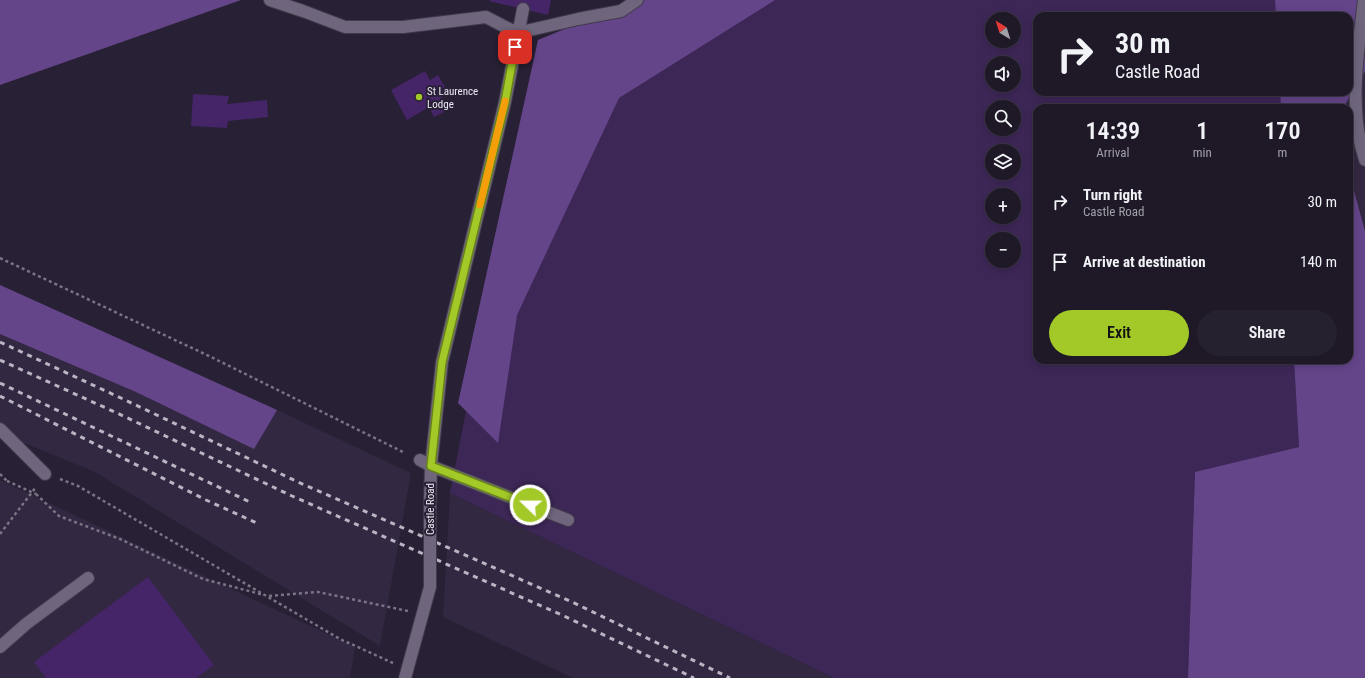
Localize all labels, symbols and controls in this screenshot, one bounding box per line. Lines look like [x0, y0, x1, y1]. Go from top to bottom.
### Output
north arrow [985, 12, 1021, 48]
map controls [985, 12, 1021, 268]
text: 30 m [1115, 27, 1171, 60]
icon: right [1049, 28, 1101, 80]
pin [498, 30, 532, 64]
icon: arrive [504, 36, 526, 58]
button: sound [985, 56, 1021, 92]
text: Castle Road [1115, 61, 1200, 82]
place label: St Laurence Lodge [427, 85, 478, 111]
marker: St Laurence Lodge [414, 92, 424, 102]
button: search [985, 100, 1021, 136]
text: 14:39 [1086, 117, 1140, 145]
text: 1 [1196, 117, 1208, 145]
text: 170 [1264, 117, 1300, 145]
button: layers [985, 144, 1021, 180]
text: Arrival [1096, 145, 1129, 160]
text: min [1193, 145, 1212, 160]
text: m [1277, 145, 1287, 160]
text: Turn right [1083, 186, 1142, 204]
button: + [985, 188, 1021, 224]
icon: right [1049, 191, 1071, 213]
text: 30 m [1307, 193, 1337, 211]
text: Castle Road [1083, 204, 1145, 219]
button: − [985, 232, 1021, 268]
icon: arrive [1049, 251, 1071, 273]
text: Arrive at destination [1083, 253, 1206, 271]
text: 140 m [1300, 253, 1337, 271]
button: Exit [1049, 310, 1189, 356]
button: Share [1197, 310, 1337, 356]
street label: Castle Road [424, 483, 437, 535]
position arrow [509, 484, 551, 526]

